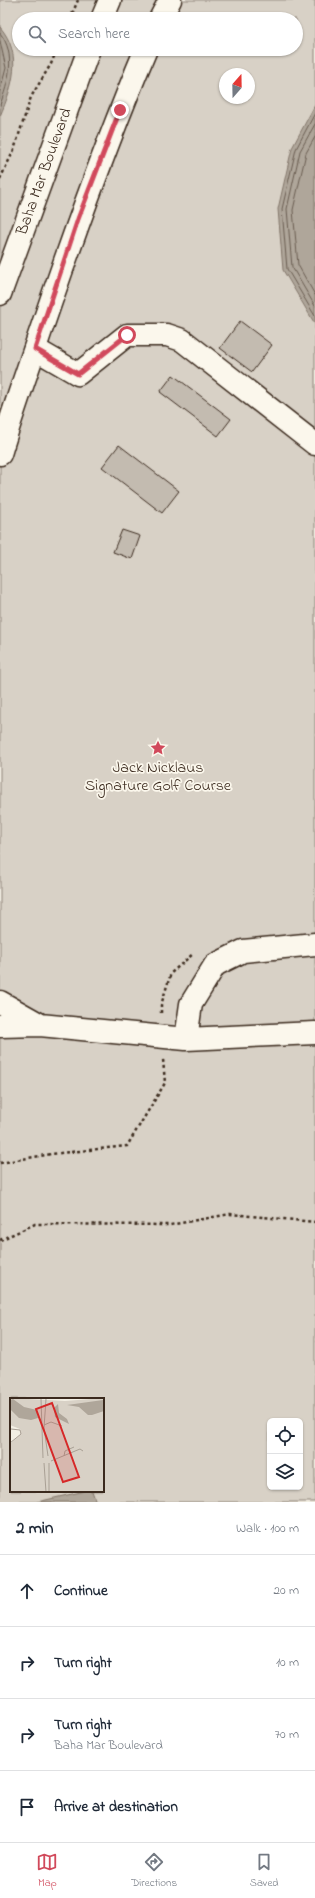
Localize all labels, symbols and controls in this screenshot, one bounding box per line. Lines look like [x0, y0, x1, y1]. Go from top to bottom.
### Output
search box [12, 12, 303, 56]
icon: search [26, 23, 48, 45]
text: Search here [58, 23, 130, 45]
north arrow [219, 68, 255, 104]
route end [111, 101, 129, 119]
street label: Baha Mar Boulevard [10, 105, 79, 240]
route start [118, 326, 136, 344]
place icon: Jack Nicklaus Signature Golf Course [149, 739, 167, 757]
place label: Jack Nicklaus Signature Golf Course [85, 756, 232, 798]
inset map [10, 1398, 104, 1492]
map controls [267, 1418, 303, 1490]
button: locate [267, 1418, 303, 1454]
button: layers [267, 1454, 303, 1490]
text: 2 min [16, 1516, 53, 1541]
text: Walk · 100 m [236, 1519, 299, 1538]
icon: ahead [16, 1580, 38, 1602]
text: Continue [54, 1580, 108, 1602]
text: 20 m [274, 1581, 299, 1600]
icon: right [16, 1652, 38, 1674]
text: Turn right [54, 1652, 112, 1674]
text: 10 m [276, 1653, 299, 1672]
text: Turn right [54, 1714, 112, 1736]
icon: right [16, 1724, 38, 1746]
text: 70 m [275, 1725, 299, 1744]
text: Baha Mar Boulevard [54, 1736, 163, 1755]
icon: arrive [16, 1796, 38, 1818]
text: Arrive at destination [54, 1796, 178, 1818]
tab: Map [36, 1851, 58, 1891]
tab: Directions [131, 1851, 177, 1891]
tab: Saved [250, 1851, 279, 1891]

